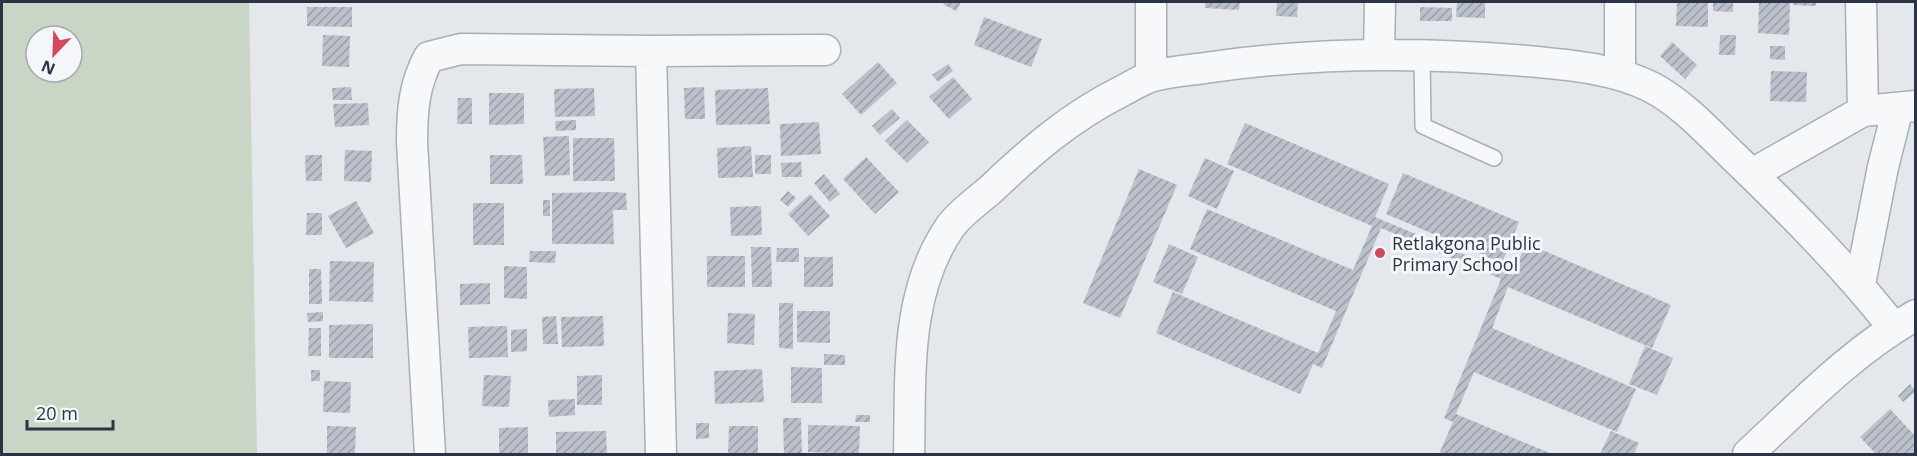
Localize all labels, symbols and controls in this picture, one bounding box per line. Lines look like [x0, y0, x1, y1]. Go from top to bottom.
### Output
north arrow [24, 24, 84, 84]
text: N [38, 55, 58, 80]
place label: Retlakgona Public Primary School [1392, 231, 1541, 276]
marker: Retlakgona Public Primary School [1373, 246, 1387, 260]
scale bar [27, 393, 112, 431]
text: 20 m [36, 401, 78, 425]

